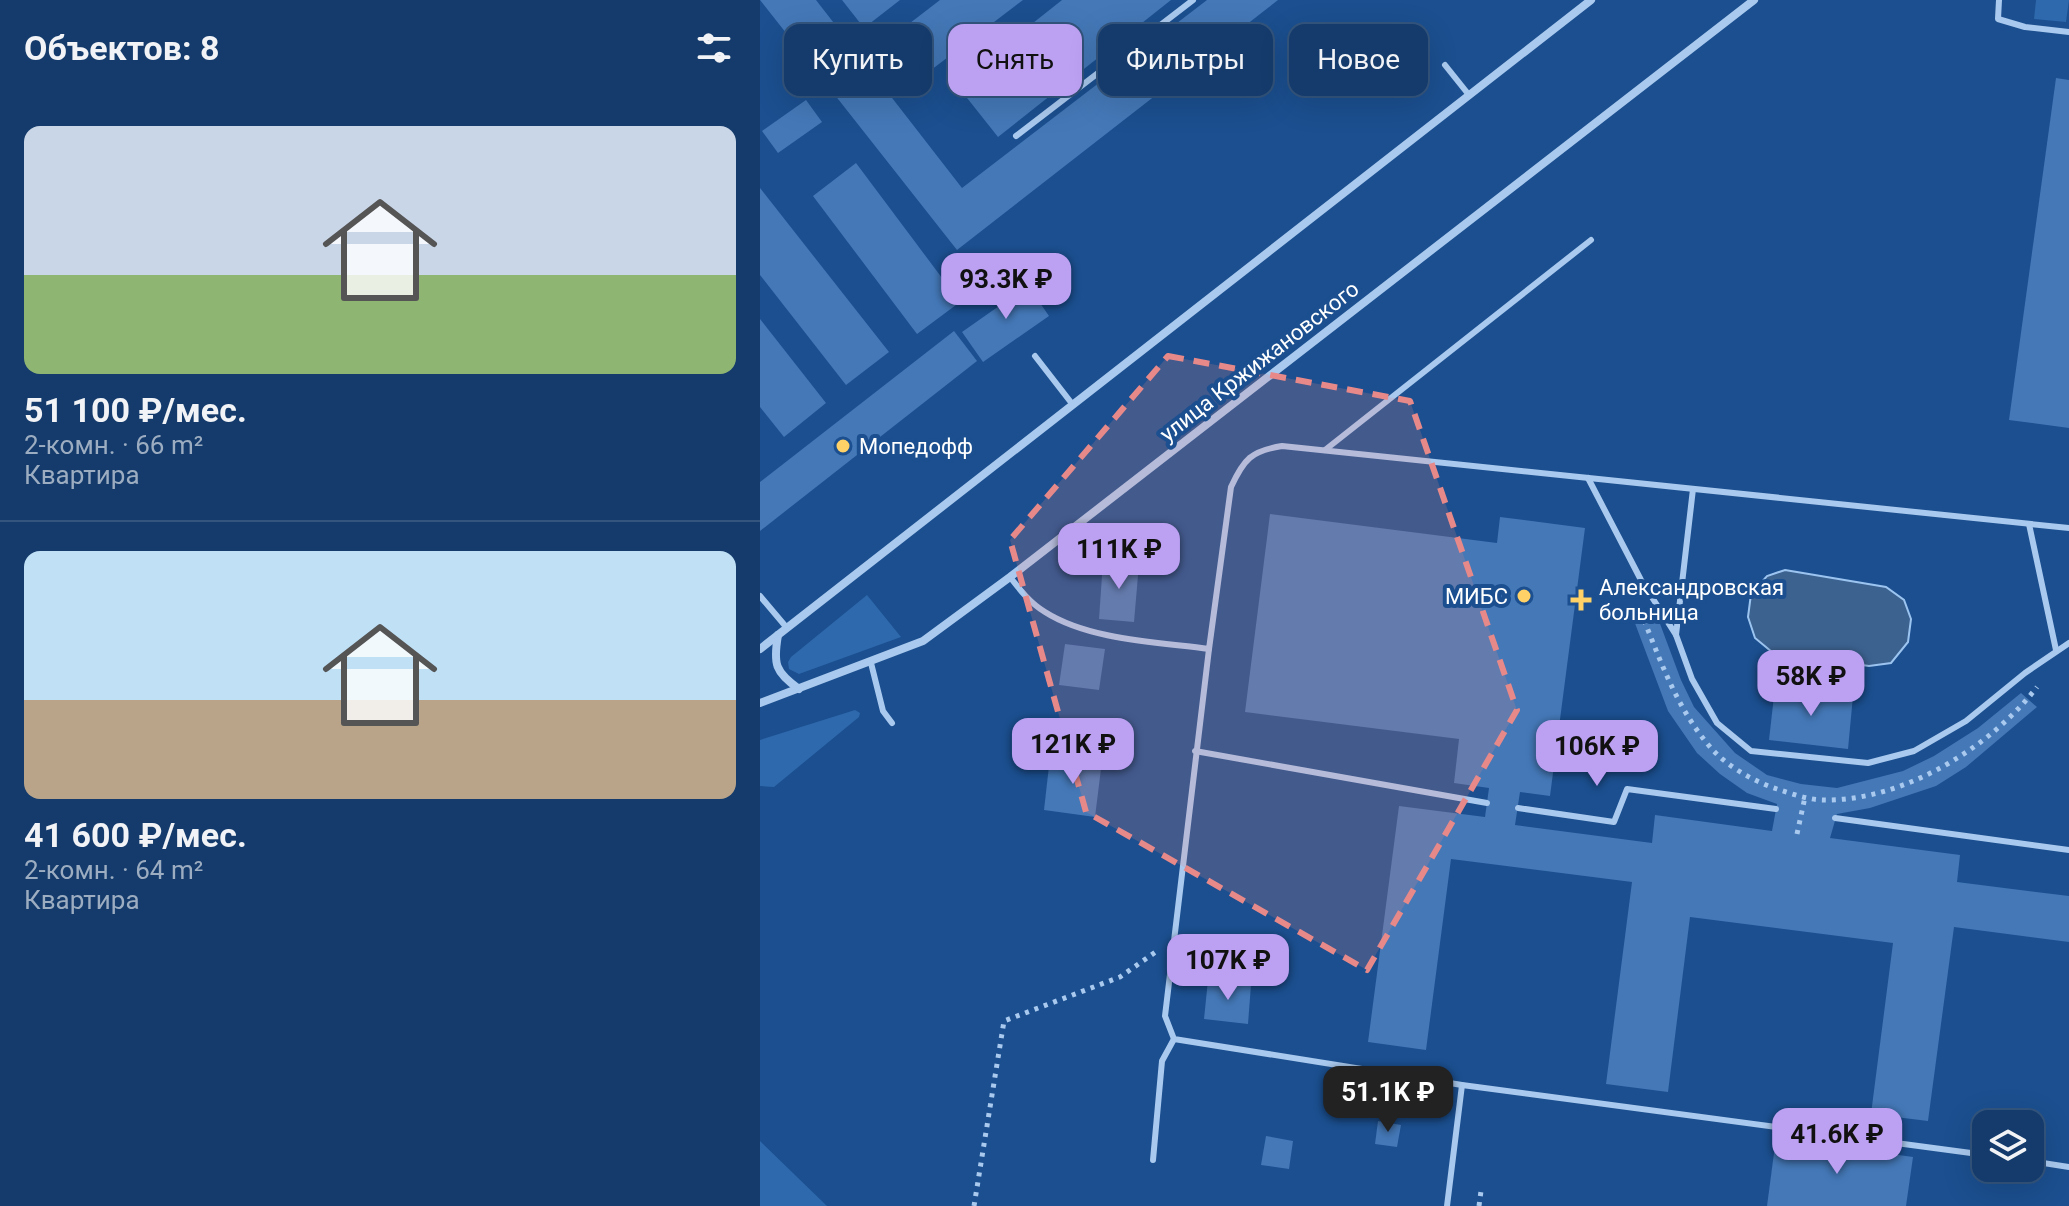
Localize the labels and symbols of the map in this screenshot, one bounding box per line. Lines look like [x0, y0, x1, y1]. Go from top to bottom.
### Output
pin: 93.3K ₽ [932, 253, 1080, 321]
street label: улица Кржижановского [1155, 276, 1364, 447]
place label: Мопедофф [859, 434, 973, 459]
marker: Мопедофф [834, 437, 852, 455]
pin: 111K ₽ [1054, 523, 1184, 591]
place label: Александровская больница [1599, 575, 1784, 625]
place label: МИБС [1445, 584, 1508, 609]
marker: МИБС [1515, 587, 1533, 605]
marker: Александровская больница [1570, 589, 1592, 611]
pin: 58K ₽ [1755, 650, 1867, 718]
pin: 121K ₽ [1008, 718, 1138, 786]
pin: 106K ₽ [1532, 720, 1662, 788]
pin: 107K ₽ [1163, 934, 1293, 1002]
pin: 51.1K ₽ [1314, 1066, 1462, 1134]
pin: 41.6K ₽ [1763, 1108, 1911, 1176]

